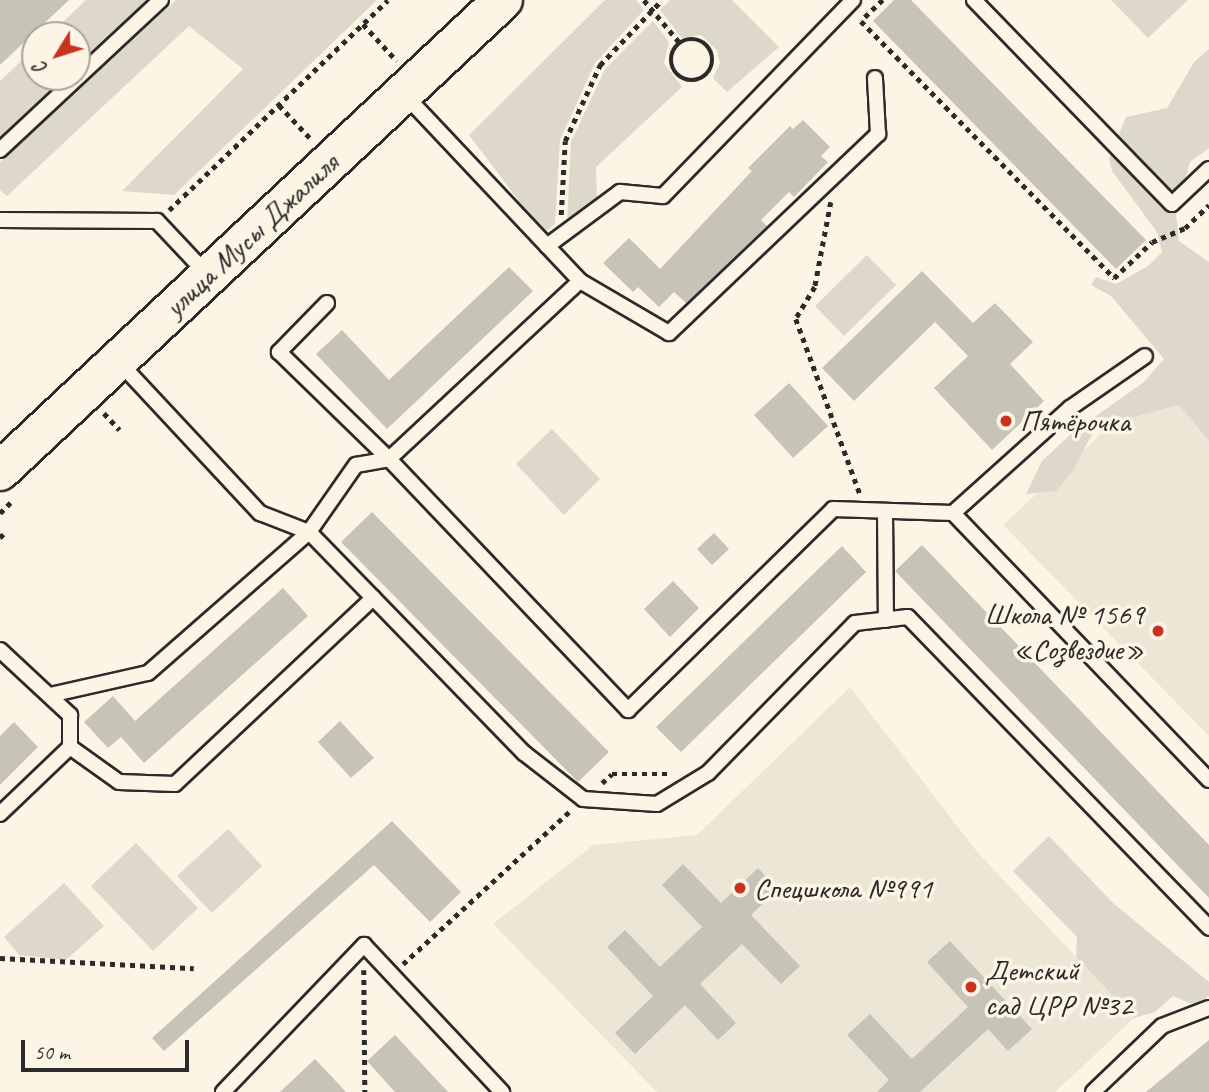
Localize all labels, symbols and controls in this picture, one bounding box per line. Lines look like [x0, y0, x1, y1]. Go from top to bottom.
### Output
north arrow [21, 21, 91, 91]
text: С [29, 57, 53, 79]
street label: улица Мусы Джалиля [157, 145, 345, 325]
place label: Пятёрочка [1020, 403, 1130, 439]
marker: Пятёрочка [998, 413, 1014, 429]
place label: Школа № 1569 «Созвездие» [985, 596, 1144, 666]
marker: Школа № 1569 «Созвездие» [1150, 623, 1166, 639]
place label: Спецшкола №991 [754, 870, 932, 906]
marker: Спецшкола №991 [732, 880, 748, 896]
place label: Детский сад ЦРР №32 [985, 952, 1132, 1023]
marker: Детский сад ЦРР №32 [963, 979, 979, 995]
scale bar [24, 1026, 192, 1070]
text: 50 m [34, 1039, 70, 1065]

